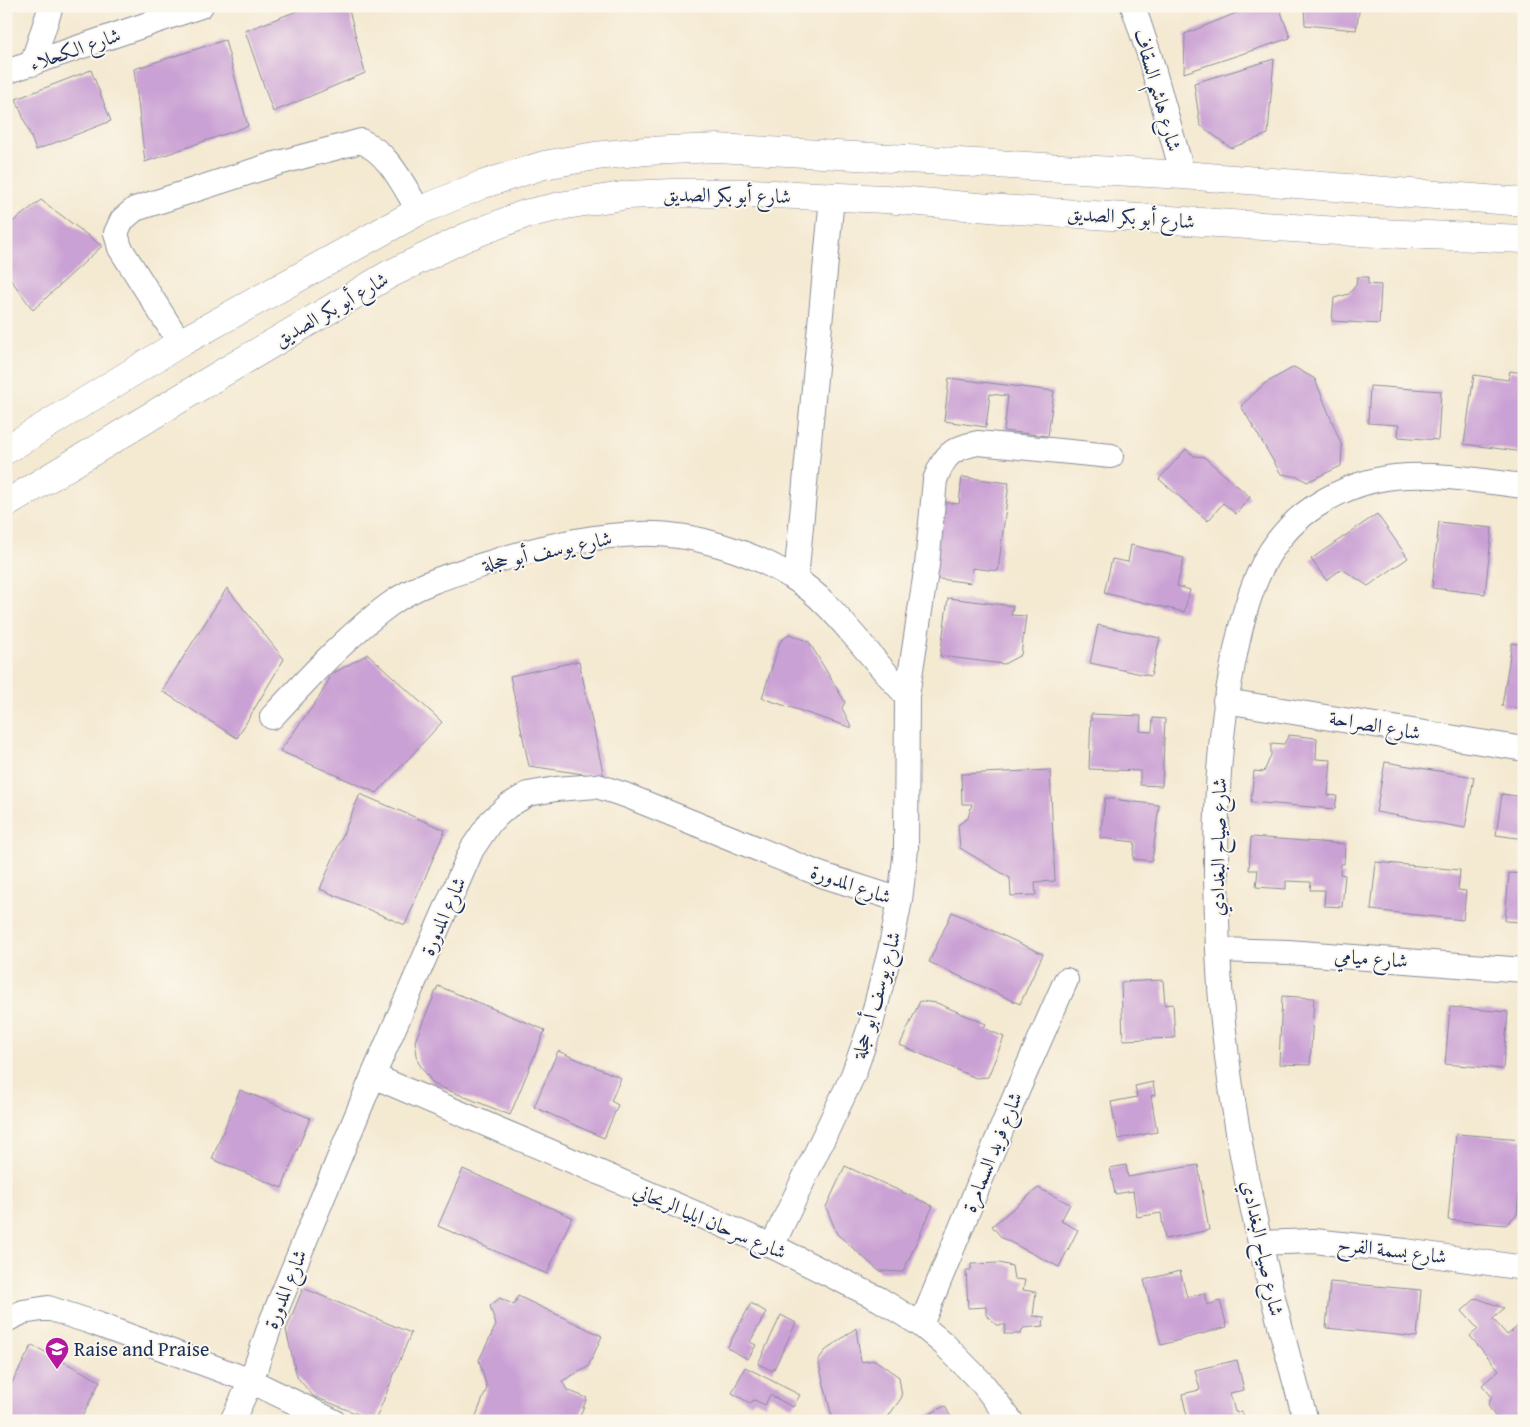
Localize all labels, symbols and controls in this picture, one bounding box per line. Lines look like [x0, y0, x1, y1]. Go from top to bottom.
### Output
street label: شارع الكحلاء [25, 19, 126, 81]
street label: شارع هاشم السقاف [1121, 25, 1190, 156]
street label: شارع أبو بكر الصديق [663, 179, 791, 214]
street label: شارع أبو بكر الصديق [1066, 198, 1196, 239]
street label: شارع أبو بكر الصديق [268, 264, 395, 357]
street label: شارع يوسف أبو حجلة [479, 523, 615, 582]
street label: شارع الصراحة [1326, 702, 1423, 751]
street label: شارع صياح البغدادي [1202, 778, 1237, 916]
street label: شارع المدورة [806, 856, 895, 915]
street label: شارع المدورة [412, 872, 476, 961]
street label: شارع يوسف أبو حجلة [843, 928, 911, 1064]
street label: شارع ميامي [1333, 940, 1409, 979]
street label: شارع فريد السمامرة [954, 1087, 1033, 1218]
street label: شارع سرحان ايليا الريحاني [628, 1175, 791, 1270]
street label: شارع صياح البغدادي [1231, 1177, 1292, 1319]
street label: شارع بسمة الفرح [1335, 1228, 1448, 1275]
street label: شارع المدورة [255, 1245, 317, 1334]
place label: Raise and Praise [74, 1334, 209, 1363]
school or university icon: Raise and Praise [44, 1336, 70, 1370]

